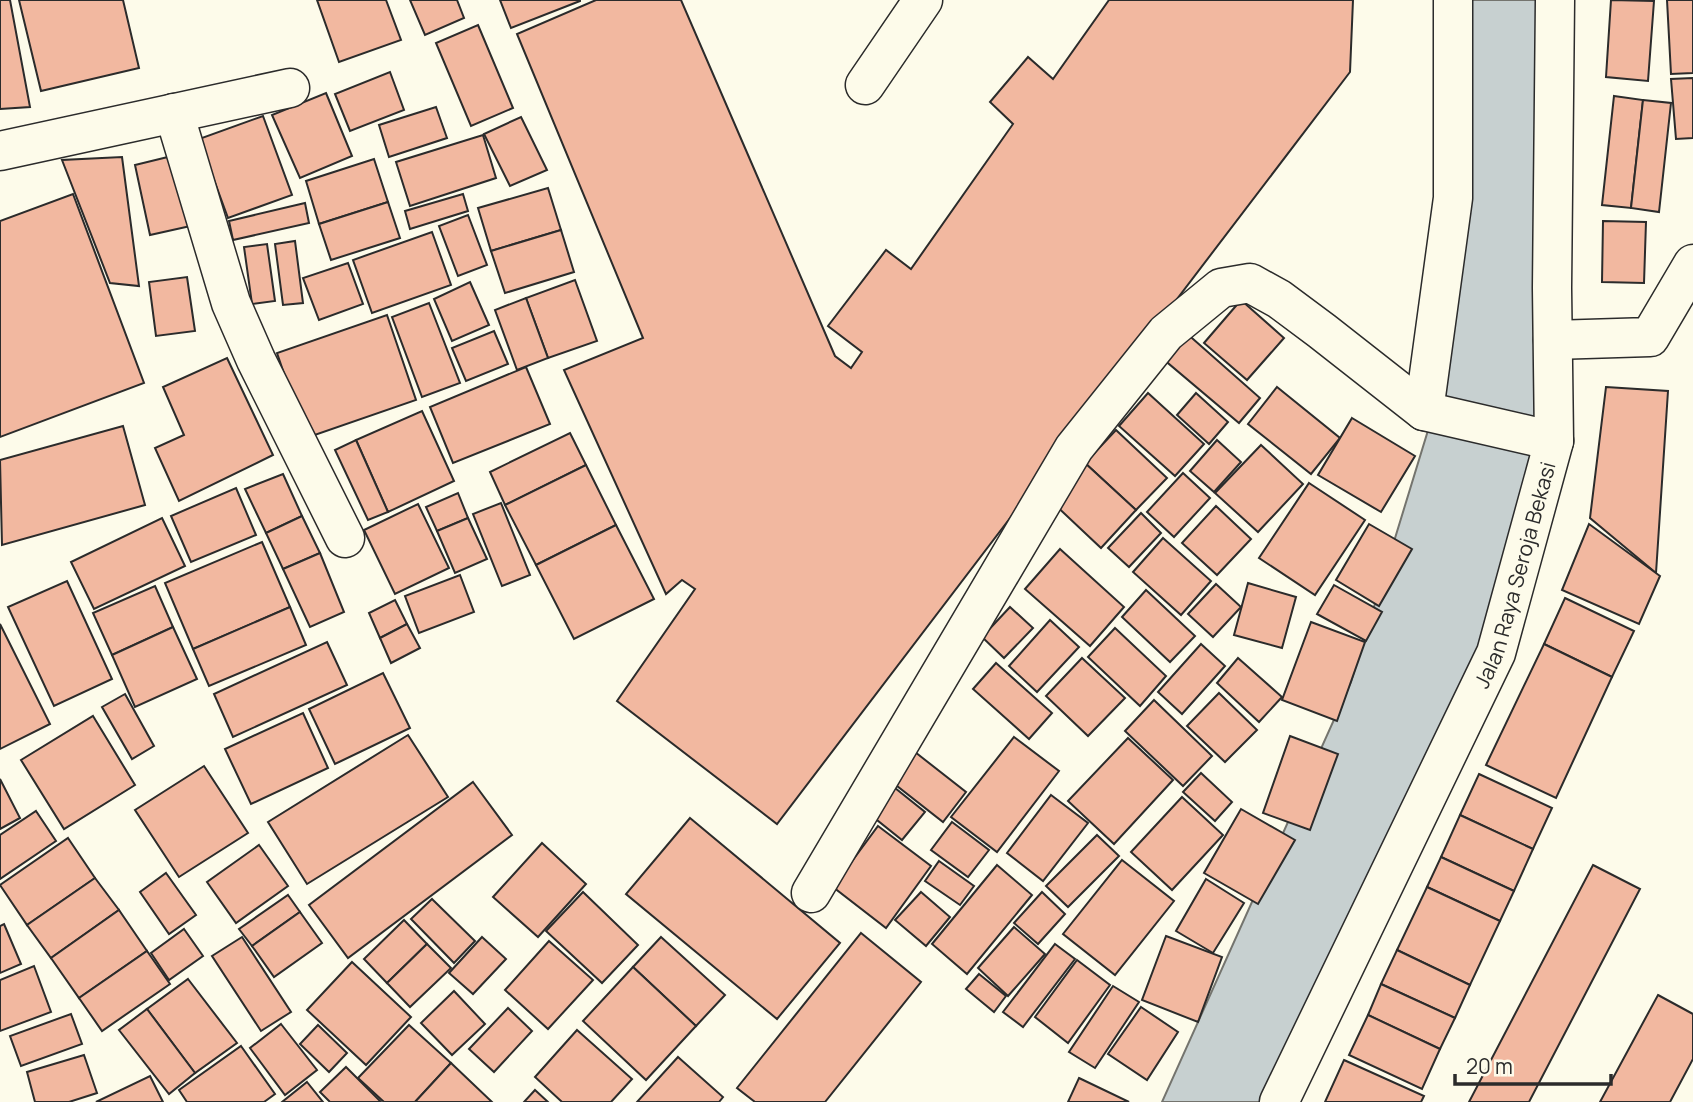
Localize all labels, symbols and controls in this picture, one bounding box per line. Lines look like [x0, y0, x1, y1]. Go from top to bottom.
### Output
street label: Jalan Raya Seroja Bekasi [1467, 459, 1562, 693]
scale bar [1455, 1042, 1611, 1086]
text: 20 m [1466, 1052, 1513, 1080]

